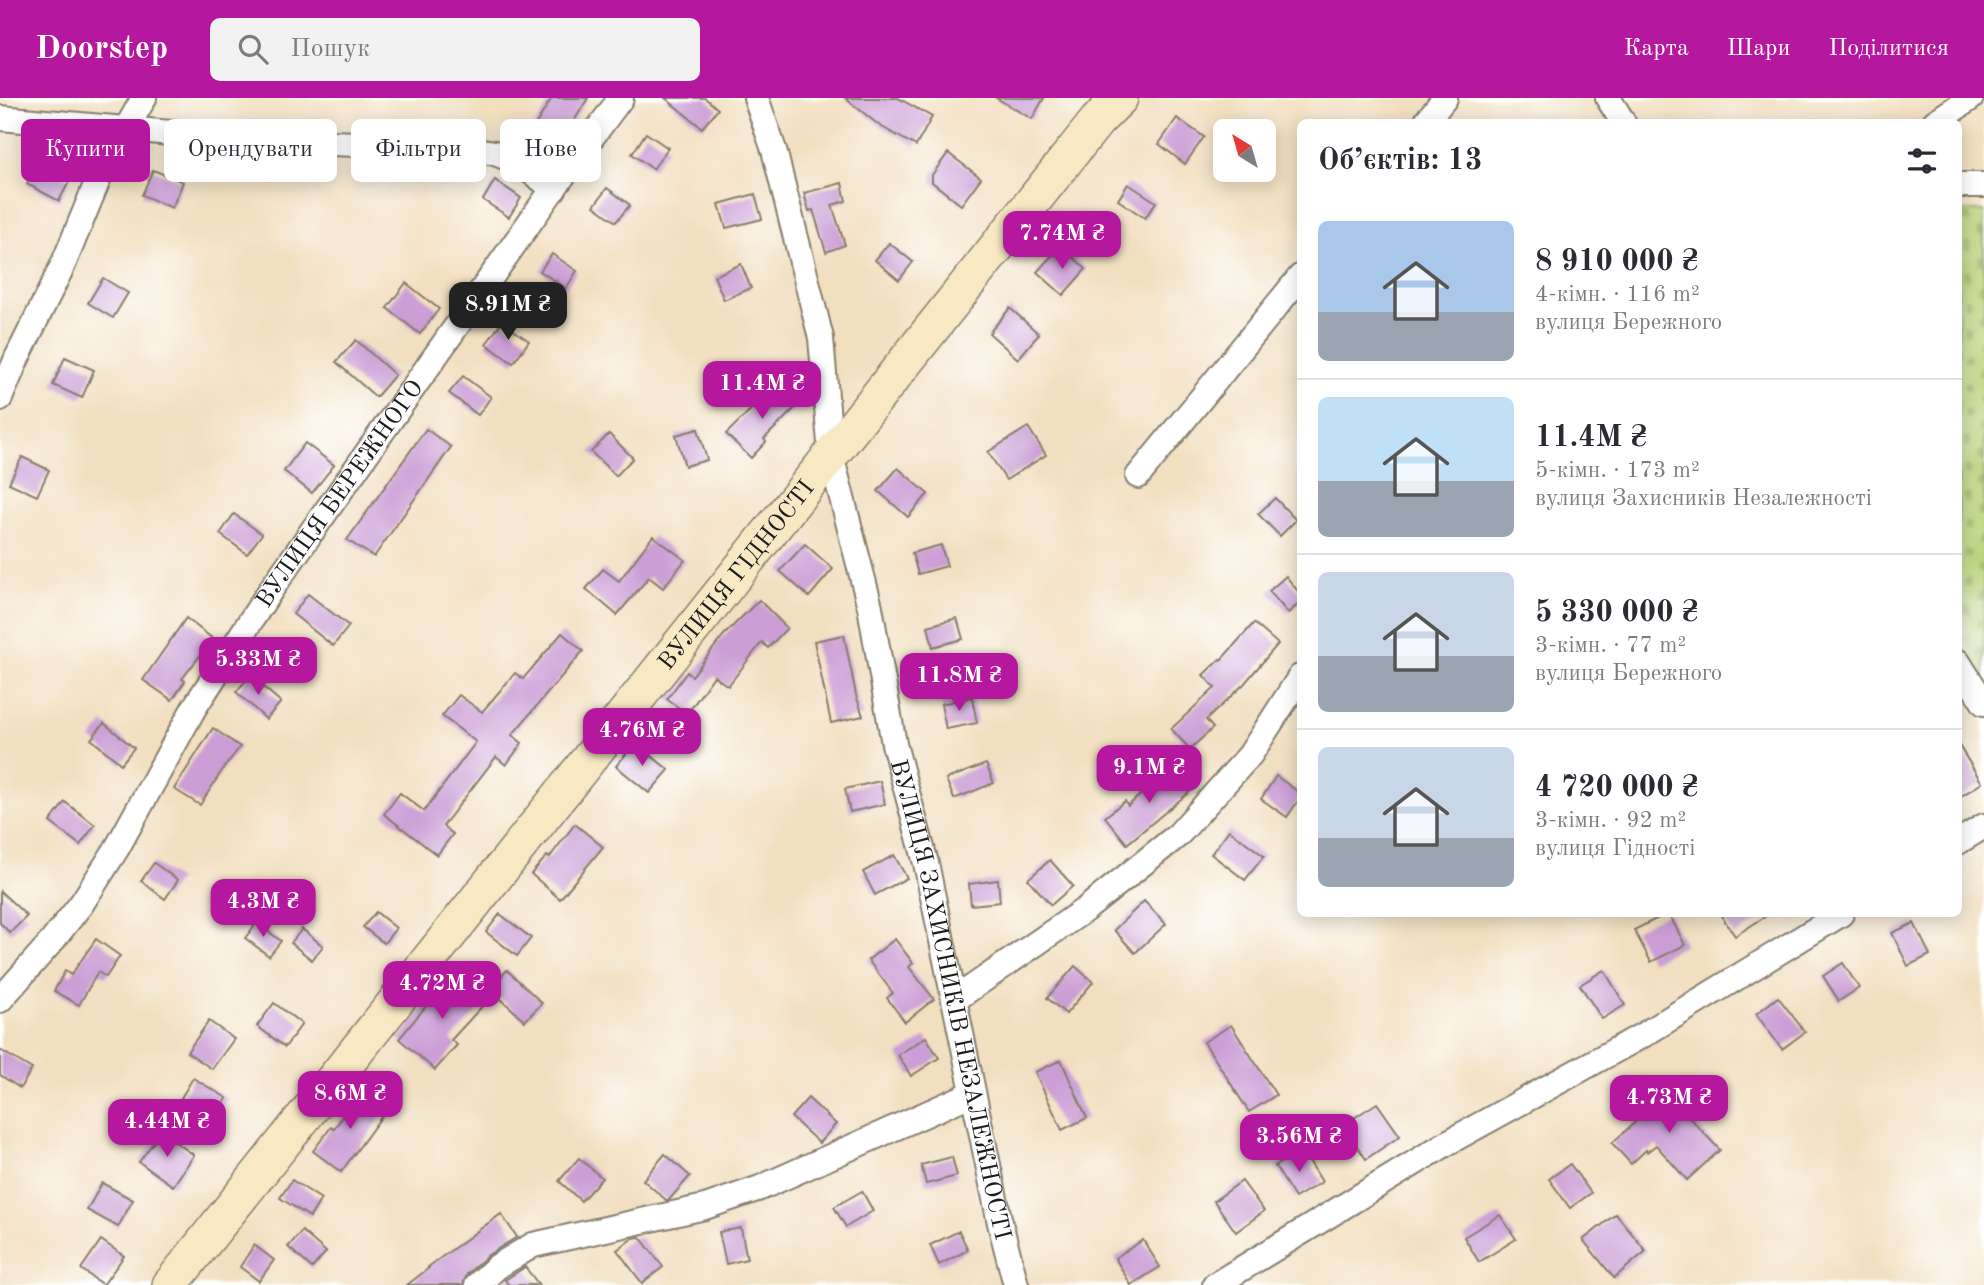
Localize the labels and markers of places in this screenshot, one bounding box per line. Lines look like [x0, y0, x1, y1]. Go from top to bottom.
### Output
pin: 7.74M ₴ [997, 212, 1127, 271]
pin: 8.91M ₴ [443, 282, 573, 342]
pin: 11.4M ₴ [697, 362, 827, 421]
pin: 5.33M ₴ [193, 638, 323, 697]
pin: 11.8M ₴ [894, 654, 1024, 713]
pin: 4.76M ₴ [577, 708, 707, 768]
pin: 9.1M ₴ [1092, 746, 1206, 805]
pin: 4.3M ₴ [206, 880, 320, 939]
pin: 4.72M ₴ [377, 962, 507, 1021]
pin: 8.6M ₴ [293, 1072, 407, 1131]
pin: 4.73M ₴ [1604, 1076, 1734, 1135]
pin: 4.44M ₴ [102, 1100, 232, 1159]
pin: 3.56M ₴ [1234, 1114, 1364, 1174]

